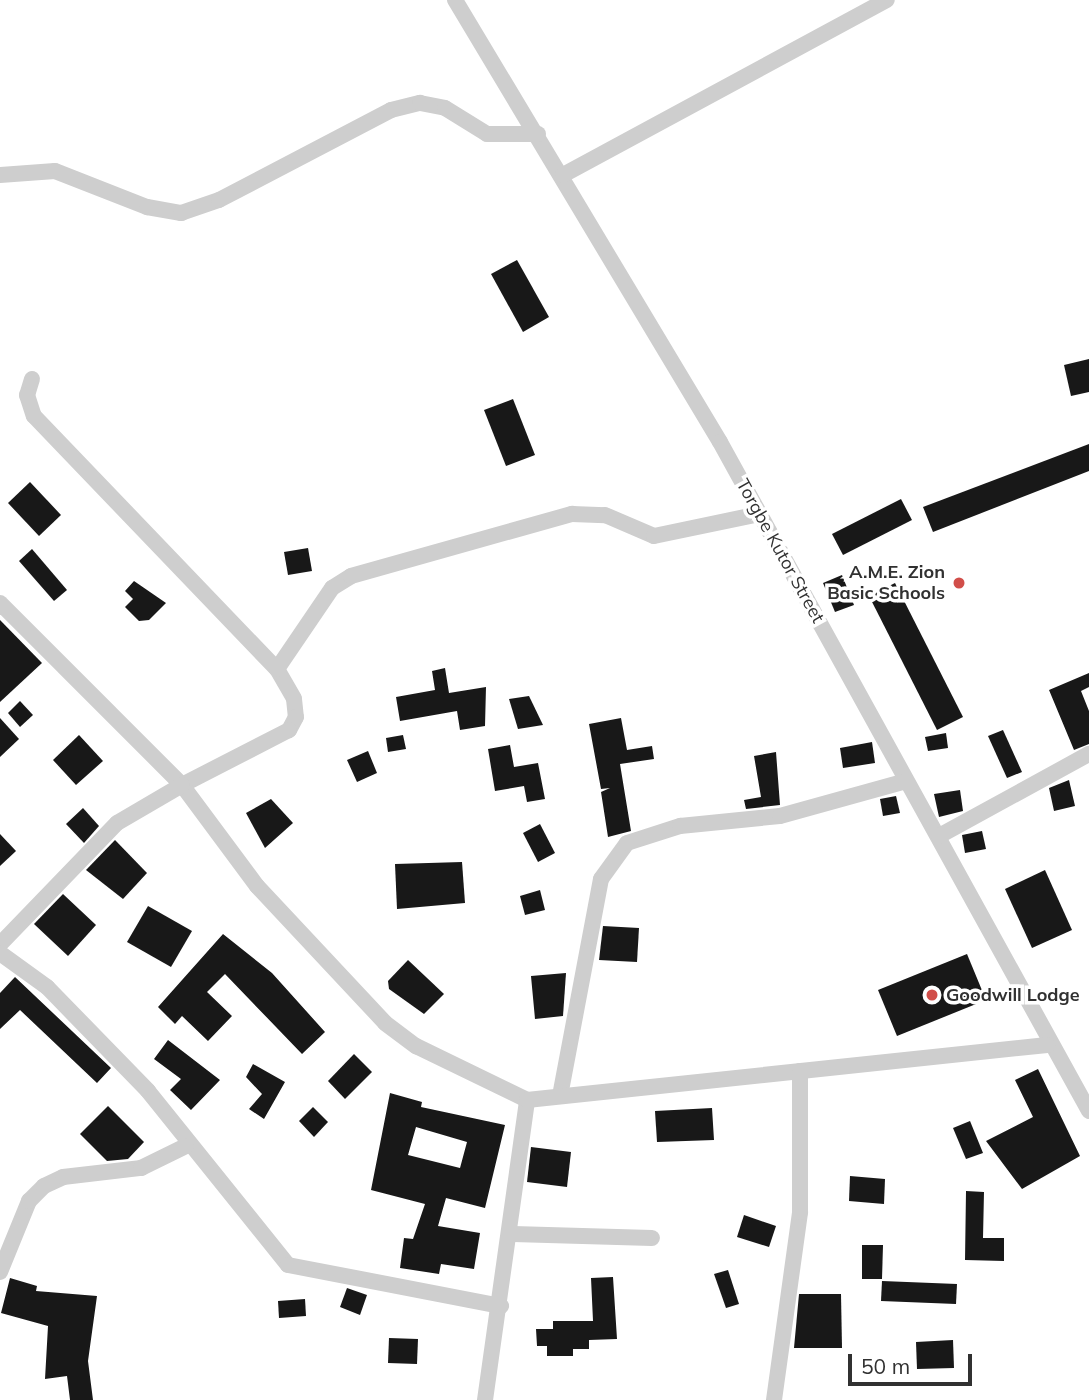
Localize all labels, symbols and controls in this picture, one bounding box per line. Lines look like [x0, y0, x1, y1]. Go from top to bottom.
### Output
street label: Torgbe Kutor Street [731, 475, 829, 627]
place label: A.M.E. Zion Basic Schools [827, 562, 945, 604]
marker: A.M.E. Zion Basic Schools [951, 575, 967, 591]
place label: Goodwill Lodge [946, 984, 1080, 1006]
marker: Goodwill Lodge [924, 987, 940, 1003]
scale bar [851, 1340, 975, 1384]
text: 50 m [861, 1353, 910, 1379]

